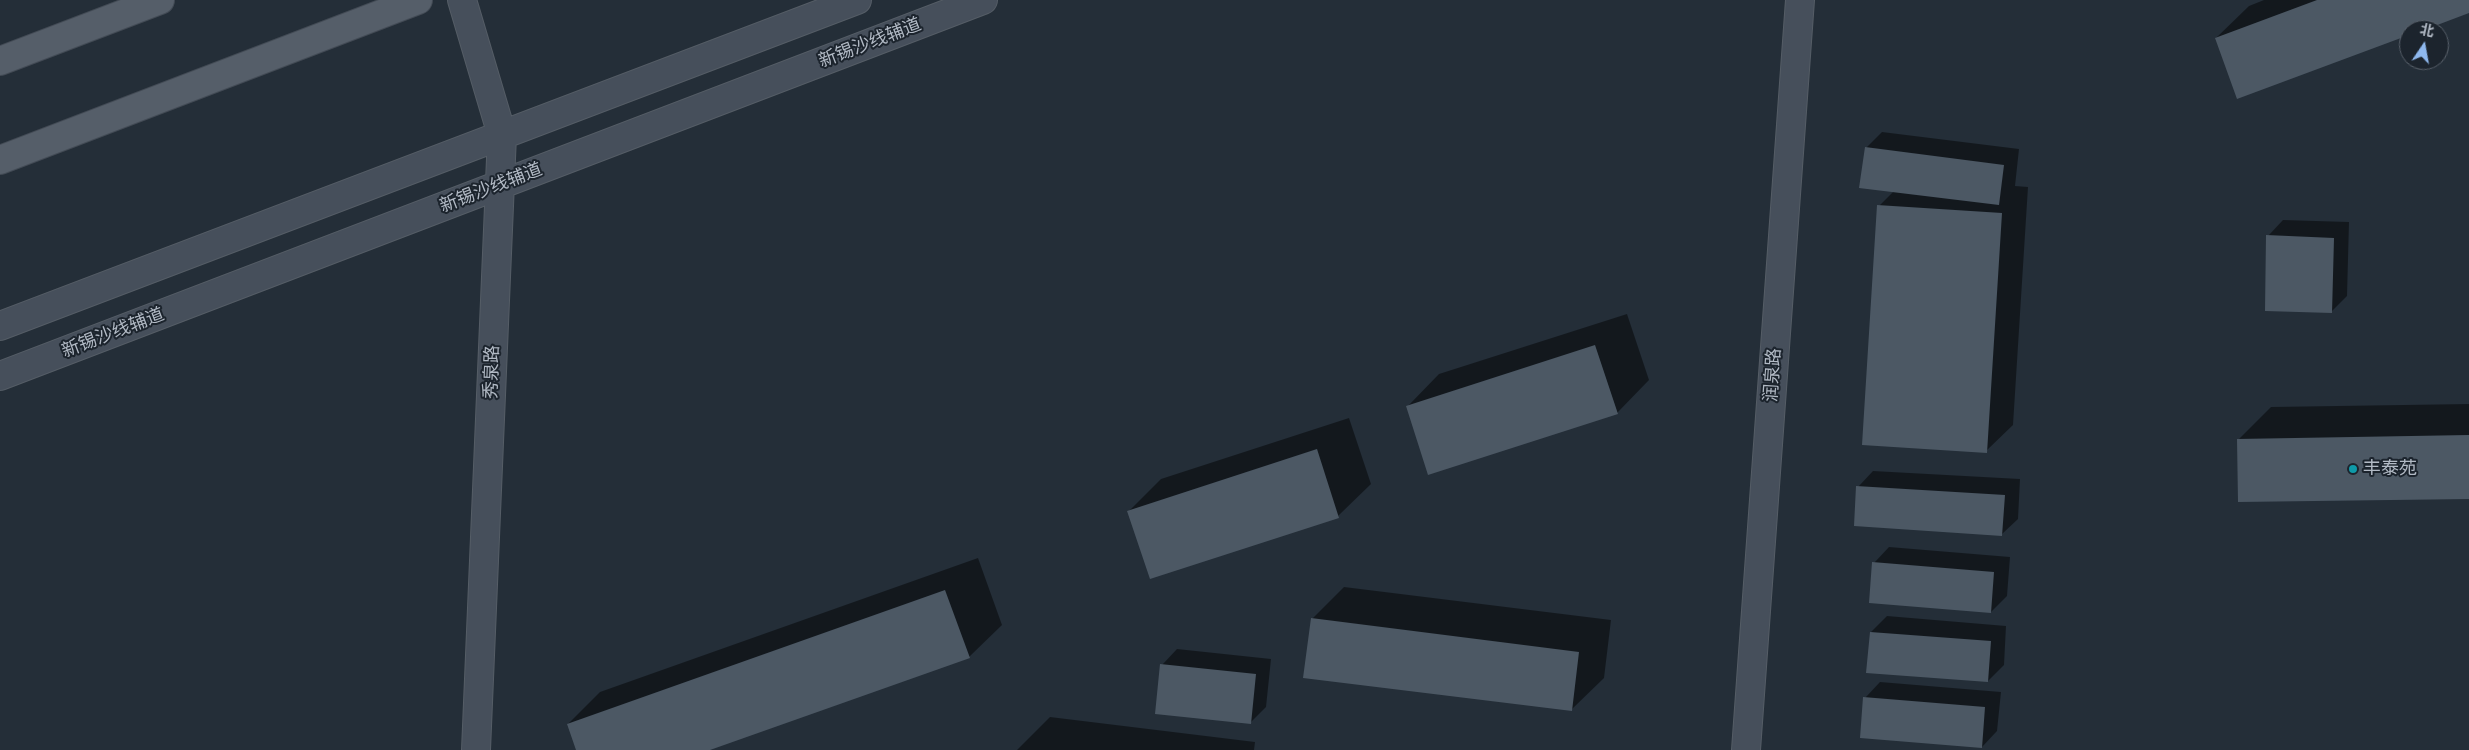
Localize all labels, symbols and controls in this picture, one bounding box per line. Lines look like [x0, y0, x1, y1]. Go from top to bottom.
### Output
street label: 新锡沙线辅道 [816, 14, 924, 72]
north arrow [2399, 20, 2449, 70]
text: 北 [2418, 21, 2436, 41]
street label: 新锡沙线辅道 [437, 159, 545, 217]
street label: 新锡沙线辅道 [59, 304, 167, 362]
street label: 秀泉路 [480, 345, 504, 399]
street label: 润泉路 [1760, 347, 1786, 403]
place label: 丰泰苑 [2363, 458, 2417, 480]
marker: 丰泰苑 [2347, 463, 2359, 475]

